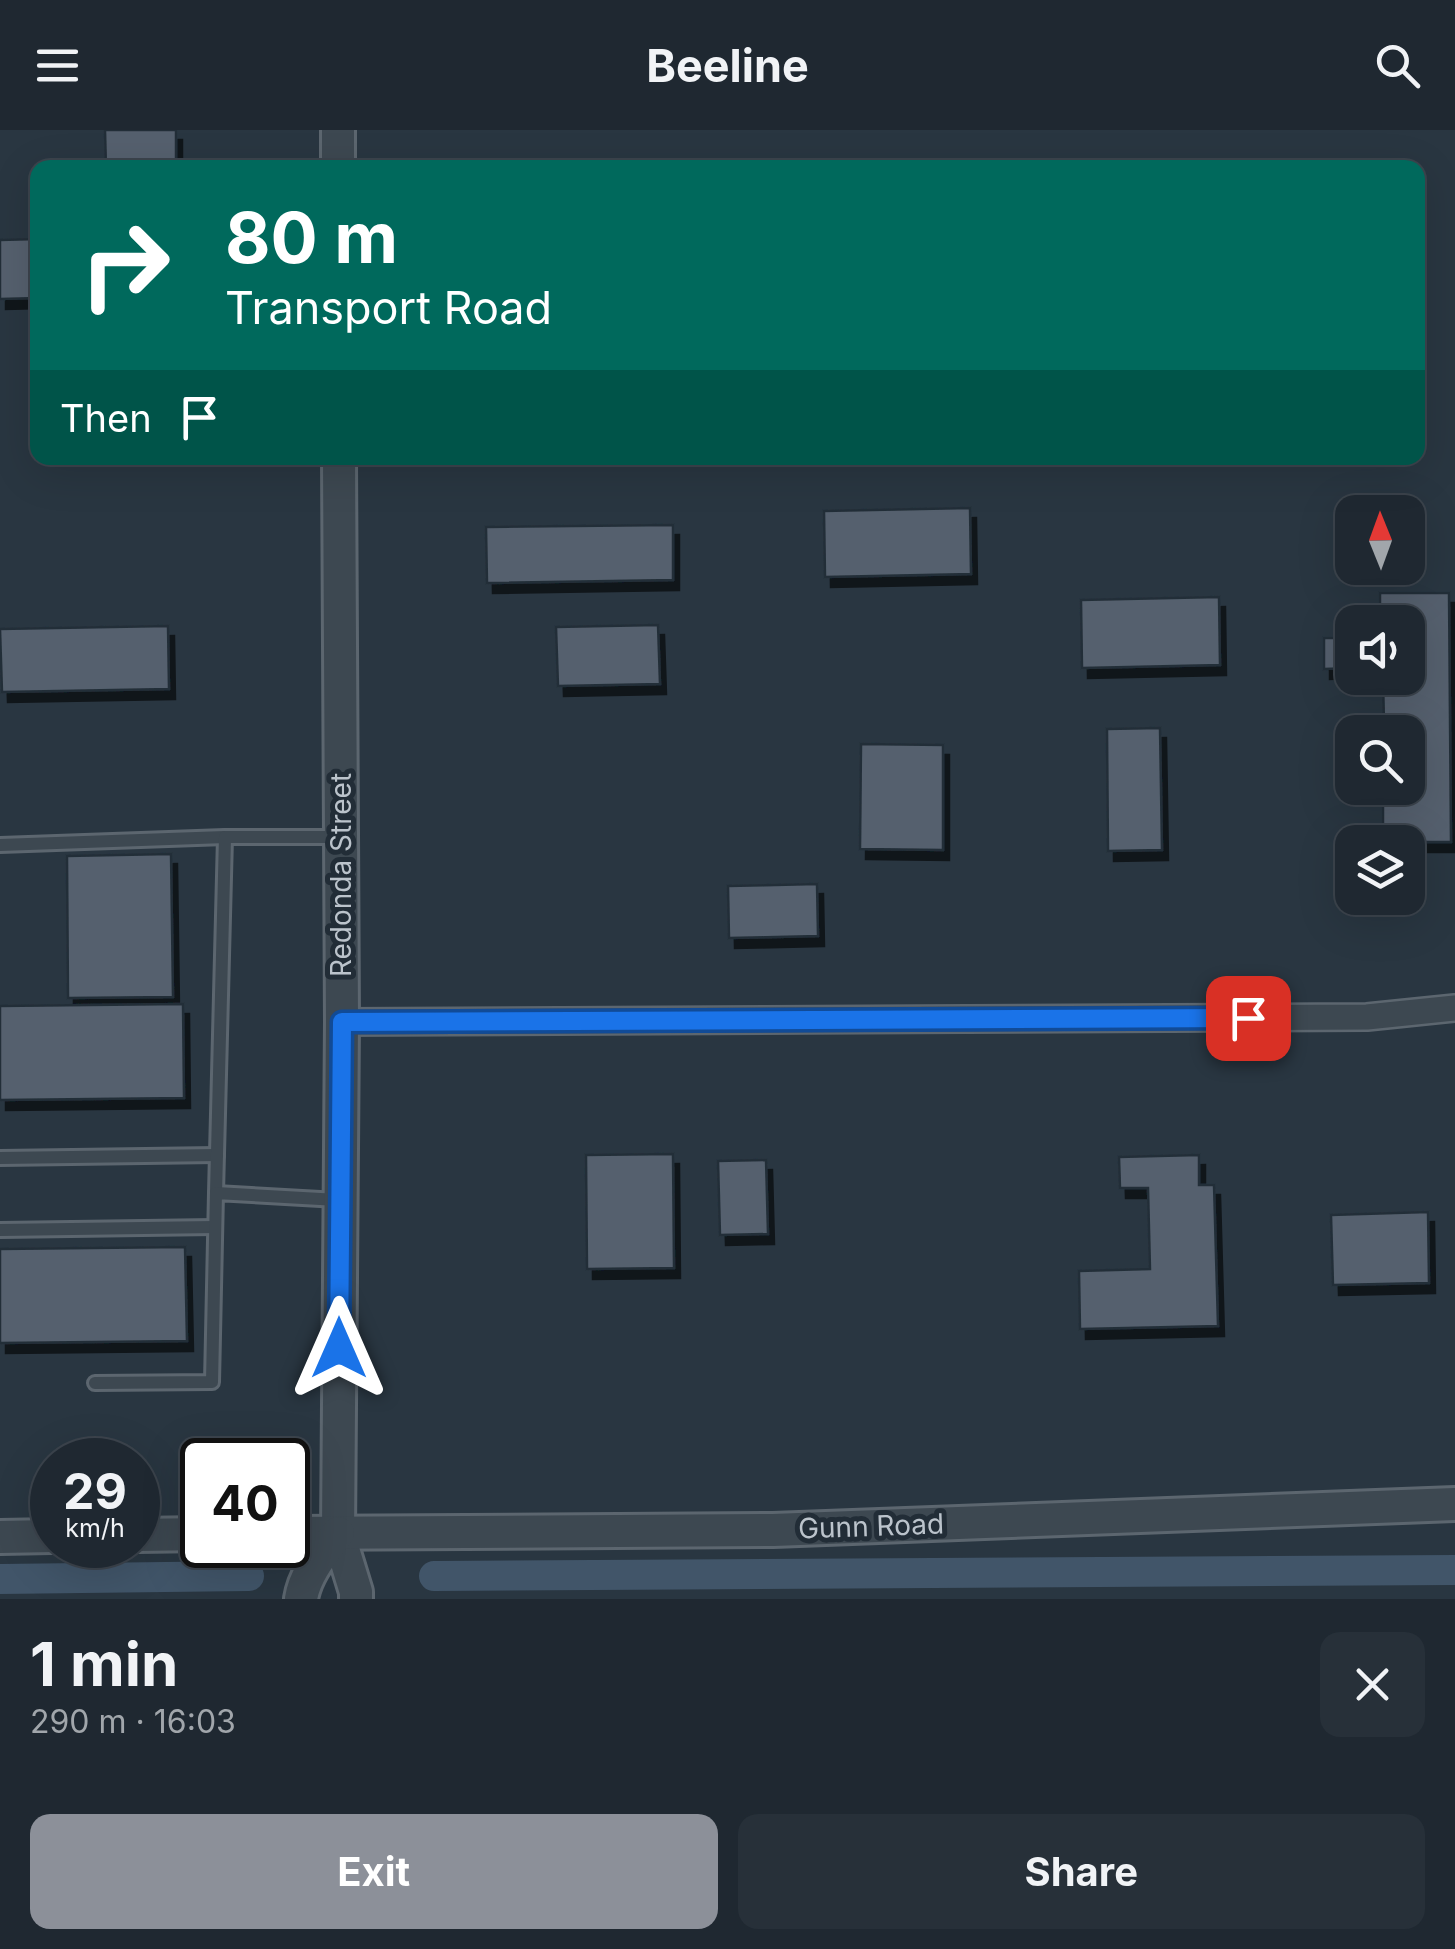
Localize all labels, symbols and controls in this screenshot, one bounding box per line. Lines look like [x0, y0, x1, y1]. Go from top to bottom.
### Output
icon: menu [30, 38, 85, 93]
text: Beeline [646, 38, 809, 93]
icon: search [1370, 38, 1425, 93]
text: 80 m [225, 195, 398, 280]
icon: right [60, 200, 190, 330]
text: Transport Road [225, 280, 552, 335]
icon: arrive [172, 390, 227, 445]
text: Then [60, 395, 152, 441]
north arrow [1335, 495, 1425, 585]
map controls [1335, 495, 1425, 915]
button: sound [1335, 605, 1425, 695]
button: search [1335, 715, 1425, 805]
street label: Redonda Street [324, 773, 358, 977]
button: layers [1335, 825, 1425, 915]
pin [1206, 976, 1291, 1061]
icon: arrive [1221, 991, 1276, 1046]
position arrow [287, 1296, 391, 1400]
speed limit sign: 40 [180, 1438, 310, 1568]
text: 29 [63, 1461, 127, 1521]
street label: Gunn Road [797, 1506, 945, 1546]
text: km/h [65, 1513, 125, 1543]
text: 1 min [30, 1628, 178, 1700]
button: close [1320, 1632, 1425, 1737]
text: 290 m · 16:03 [30, 1702, 236, 1741]
button: Exit [30, 1814, 718, 1929]
button: Share [738, 1814, 1425, 1929]

